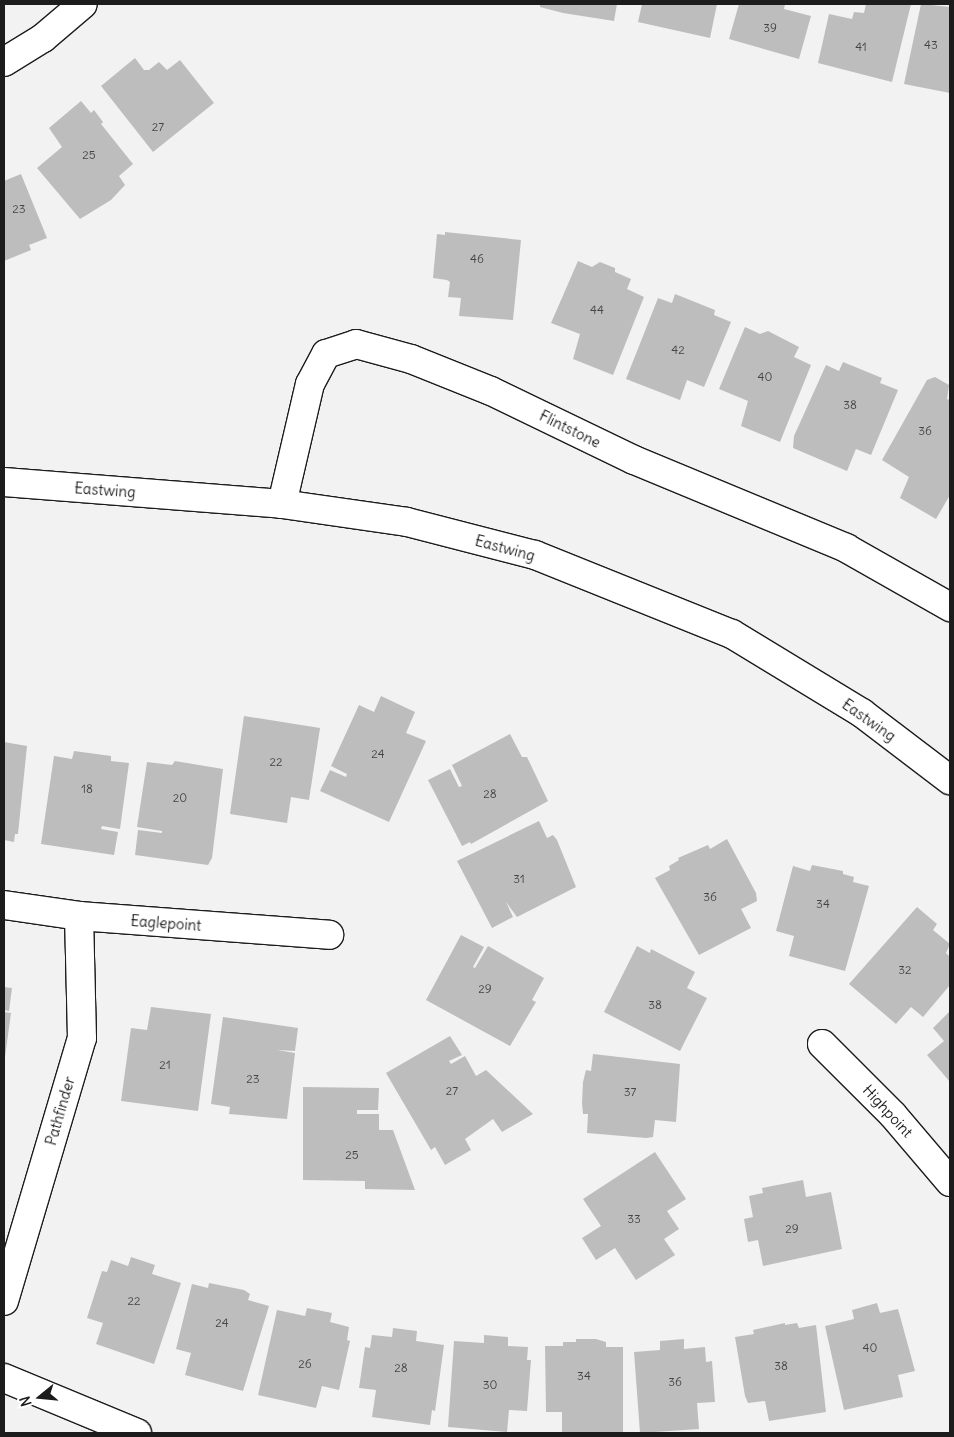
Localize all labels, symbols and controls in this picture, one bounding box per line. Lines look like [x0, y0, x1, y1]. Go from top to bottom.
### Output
house number: 39 [763, 21, 777, 35]
house number: 43 [924, 38, 938, 52]
house number: 41 [855, 40, 867, 54]
house number: 27 [152, 120, 164, 134]
house number: 25 [82, 148, 96, 162]
house number: 23 [12, 202, 26, 216]
house number: 46 [470, 252, 484, 266]
house number: 44 [590, 303, 604, 317]
house number: 42 [671, 343, 685, 357]
house number: 40 [758, 370, 772, 384]
house number: 38 [843, 398, 857, 412]
street label: Flintstone [536, 406, 604, 452]
house number: 36 [918, 424, 932, 438]
street label: Eastwing [74, 479, 136, 501]
street label: Eastwing [473, 531, 537, 565]
street label: Eastwing [839, 695, 899, 745]
house number: 24 [371, 747, 385, 761]
house number: 22 [269, 755, 283, 769]
house number: 18 [81, 782, 93, 796]
house number: 28 [483, 787, 497, 801]
house number: 20 [173, 791, 187, 805]
house number: 31 [513, 872, 525, 886]
house number: 36 [703, 890, 717, 904]
house number: 34 [816, 897, 830, 911]
street label: Eaglepoint [130, 912, 202, 934]
house number: 32 [898, 963, 912, 977]
house number: 29 [478, 982, 492, 996]
house number: 38 [648, 998, 662, 1012]
house number: 21 [159, 1058, 171, 1072]
house number: 23 [246, 1072, 260, 1086]
street label: Pathfinder [42, 1075, 78, 1147]
street label: Highpoint [859, 1081, 917, 1141]
house number: 27 [446, 1084, 458, 1098]
house number: 37 [624, 1085, 636, 1099]
house number: 25 [345, 1148, 359, 1162]
house number: 33 [627, 1212, 641, 1226]
house number: 29 [785, 1222, 799, 1236]
house number: 22 [127, 1294, 141, 1308]
house number: 24 [215, 1316, 229, 1330]
house number: 40 [863, 1341, 877, 1355]
house number: 26 [298, 1357, 312, 1371]
house number: 38 [774, 1359, 788, 1373]
house number: 28 [394, 1361, 408, 1375]
house number: 34 [577, 1369, 591, 1383]
north arrow [15, 1372, 65, 1422]
house number: 36 [668, 1375, 682, 1389]
house number: 30 [483, 1378, 497, 1392]
text: N [16, 1394, 36, 1409]

